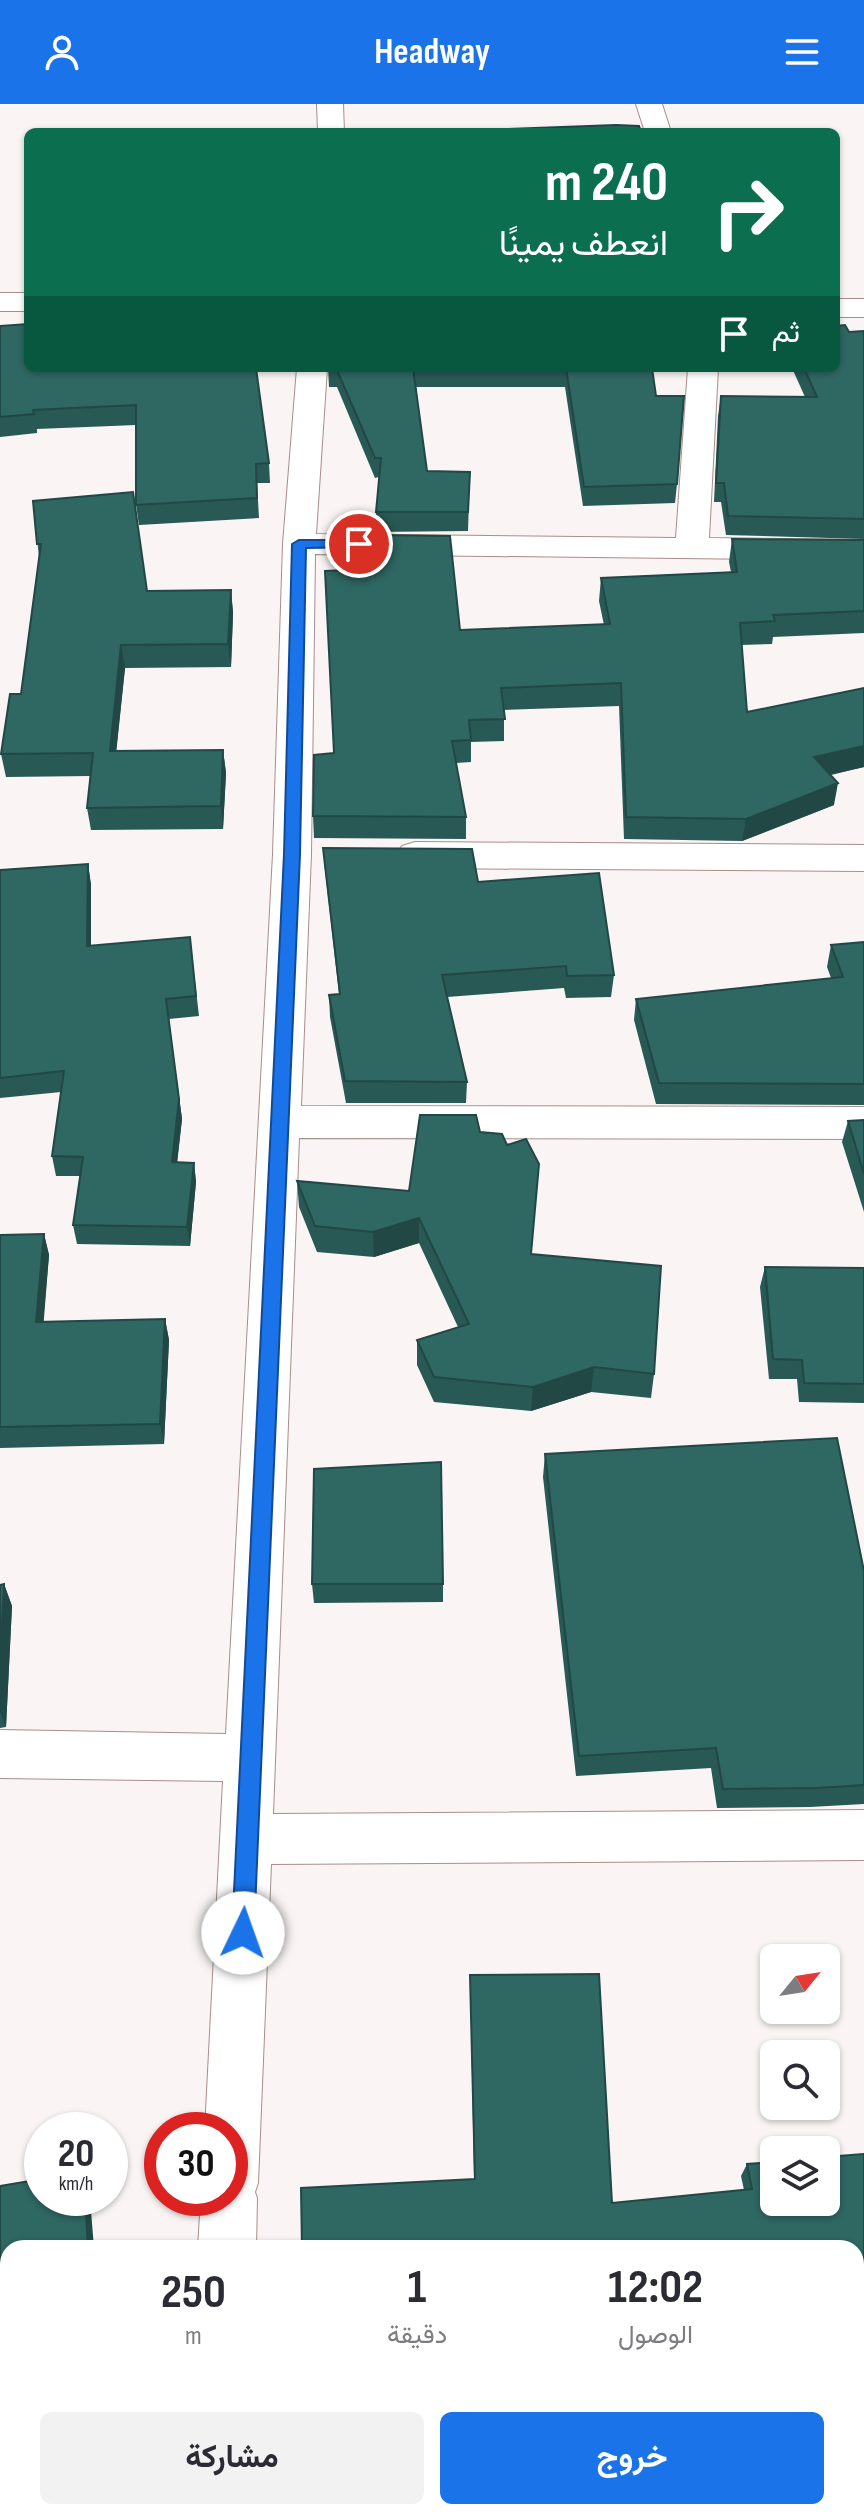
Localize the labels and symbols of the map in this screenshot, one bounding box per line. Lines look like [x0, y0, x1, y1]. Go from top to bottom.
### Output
pin [325, 510, 393, 578]
position arrow [201, 1891, 285, 1975]
north arrow [760, 1944, 840, 2024]
speed limit sign: 30 [144, 2112, 248, 2216]

